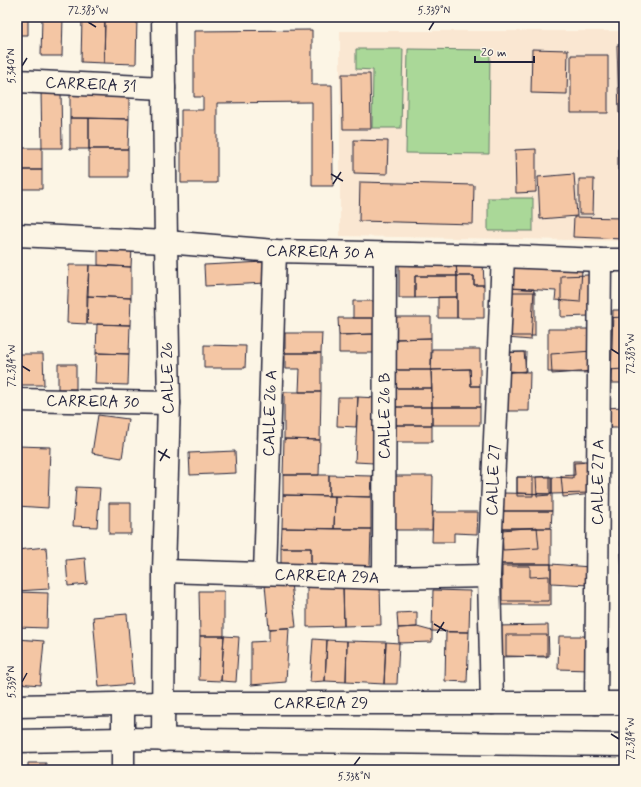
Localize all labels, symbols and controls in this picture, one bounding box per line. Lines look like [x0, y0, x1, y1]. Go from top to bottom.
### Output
text: 72.383°W [68, 4, 108, 18]
text: 5.339°N [418, 4, 451, 18]
scale bar [475, 38, 534, 64]
text: 20 m [481, 45, 507, 61]
text: 5.340°N [5, 48, 19, 84]
street label: CARRERA 31 [45, 72, 137, 97]
street label: CARRERA 30 A [265, 240, 375, 264]
text: 72.383°W [624, 334, 638, 374]
street label: CALLE 26 [157, 342, 179, 414]
text: 72.384°W [5, 345, 19, 387]
street label: CALLE 26 A [258, 369, 282, 457]
street label: CALLE 26 B [374, 373, 395, 459]
street label: CARRERA 30 [46, 390, 140, 413]
street label: CALLE 27 A [587, 439, 609, 525]
street label: CALLE 27 [481, 444, 505, 516]
street label: CARRERA 29A [274, 564, 380, 588]
text: 5.339°N [5, 665, 19, 698]
street label: CARRERA 29 [274, 693, 368, 714]
text: 72.384°W [624, 718, 638, 760]
text: 5.338°N [338, 770, 371, 784]

